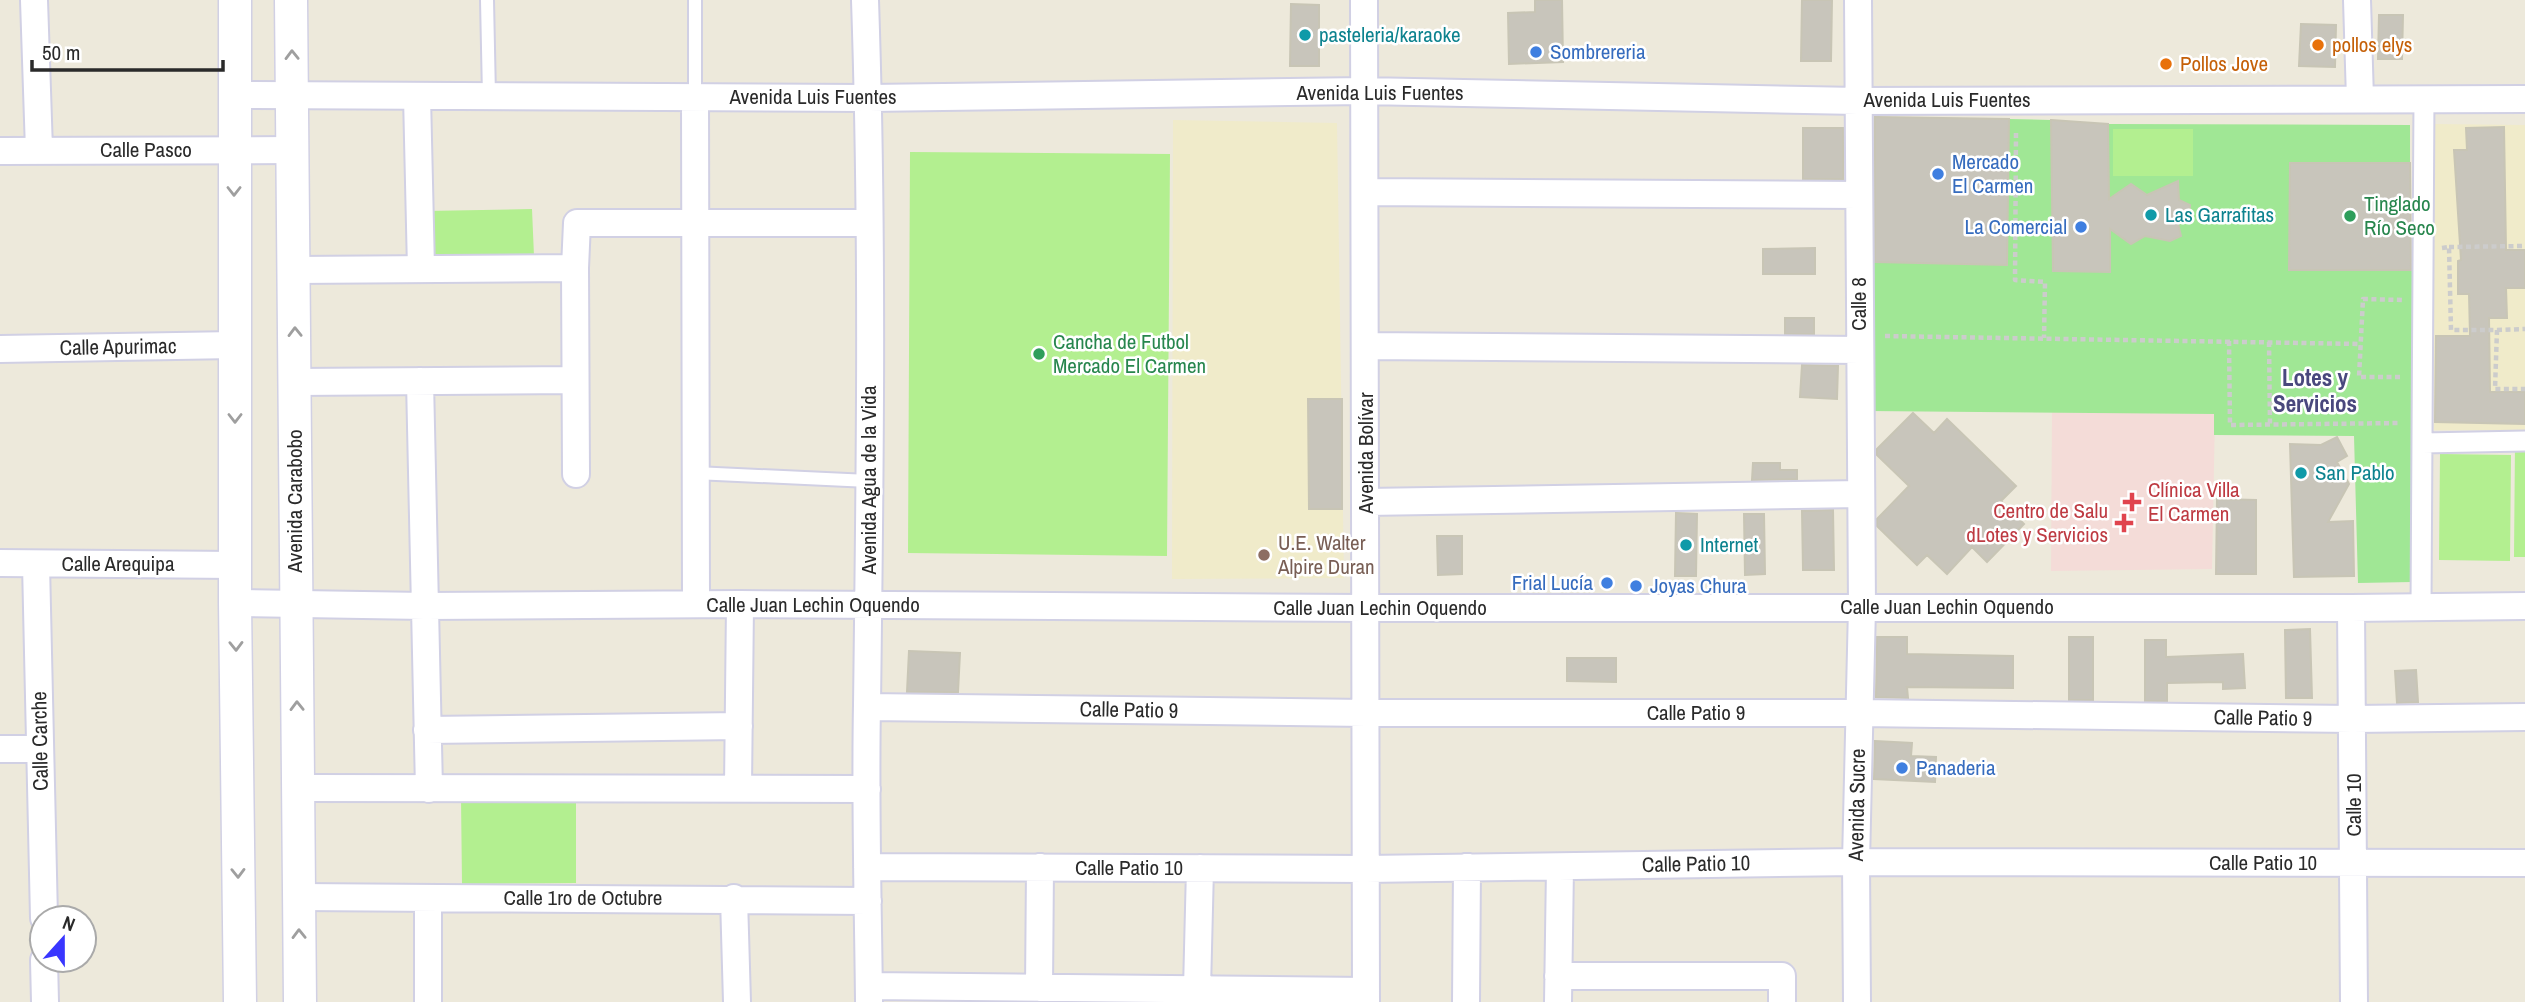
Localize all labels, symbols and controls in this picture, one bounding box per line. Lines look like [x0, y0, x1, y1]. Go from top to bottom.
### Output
place label: pasteleria/karaoke [1319, 20, 1461, 49]
marker: pasteleria/karaoke [1297, 27, 1313, 43]
scale bar [32, 28, 222, 72]
place label: pollos elys [2332, 30, 2412, 59]
place label: Sombrereria [1550, 37, 1646, 66]
marker: pollos elys [2310, 37, 2326, 53]
text: 50 m [42, 38, 80, 67]
marker: Sombrereria [1528, 44, 1544, 60]
place label: Pollos Jove [2180, 49, 2268, 78]
one-way arrow [284, 50, 300, 60]
marker: Pollos Jove [2158, 56, 2174, 72]
street label: Avenida Luis Fuentes [1295, 78, 1464, 107]
street label: Avenida Luis Fuentes [728, 82, 897, 111]
street label: Avenida Luis Fuentes [1862, 85, 2031, 114]
street label: Calle Pasco [100, 135, 192, 164]
place label: Mercado El Carmen [1952, 147, 2033, 200]
marker: Mercado El Carmen [1930, 166, 1946, 182]
one-way arrow [227, 185, 242, 196]
place label: Tinglado Río Seco [2364, 189, 2435, 242]
place label: Las Garrafitas [2165, 200, 2274, 229]
marker: Las Garrafitas [2143, 207, 2159, 223]
marker: Tinglado Río Seco [2342, 208, 2358, 224]
place label: La Comercial [1965, 212, 2067, 241]
marker: La Comercial [2073, 219, 2089, 235]
street label: Calle 8 [1844, 277, 1873, 331]
one-way arrow [287, 326, 302, 337]
place label: Cancha de Futbol Mercado El Carmen [1053, 327, 1206, 380]
street label: Calle Apurimac [59, 331, 177, 362]
marker: Cancha de Futbol Mercado El Carmen [1031, 346, 1047, 362]
district label: Lotes y Servicios [2273, 362, 2357, 419]
street label: Avenida Agua de la Vida [854, 385, 883, 576]
street label: Avenida Bolívar [1351, 392, 1380, 515]
one-way arrow [227, 413, 243, 424]
street label: Avenida Carabobo [280, 429, 309, 574]
place label: San Pablo [2315, 458, 2394, 487]
marker: San Pablo [2293, 465, 2309, 481]
place label: Clínica Villa El Carmen [2148, 475, 2240, 528]
marker: Clínica Villa El Carmen [2122, 492, 2142, 512]
place label: Centro de Salu dLotes y Servicios [1966, 496, 2108, 549]
marker: Centro de Salu dLotes y Servicios [2114, 513, 2134, 533]
place label: U.E. Walter Alpire Duran [1277, 528, 1375, 581]
place label: Internet [1700, 530, 1759, 559]
marker: Internet [1678, 537, 1694, 553]
marker: U.E. Walter Alpire Duran [1256, 547, 1272, 563]
street label: Calle Arequipa [62, 549, 175, 578]
place label: Frial Lucía [1512, 568, 1593, 597]
place label: Joyas Chura [1650, 571, 1747, 600]
marker: Frial Lucía [1599, 575, 1615, 591]
marker: Joyas Chura [1628, 578, 1644, 594]
street label: Calle Juan Lechin Oquendo [706, 590, 920, 619]
street label: Calle Juan Lechin Oquendo [1840, 592, 2054, 621]
street label: Calle Juan Lechin Oquendo [1273, 593, 1487, 622]
one-way arrow [228, 641, 244, 651]
street label: Calle Carche [24, 691, 55, 791]
street label: Calle Patio 9 [1079, 694, 1179, 725]
street label: Calle Patio 9 [1647, 698, 1745, 727]
one-way arrow [289, 701, 305, 711]
street label: Calle Patio 9 [2213, 702, 2313, 733]
street label: Avenida Sucre [1841, 748, 1872, 863]
place label: Panaderia [1916, 753, 1996, 782]
marker: Panaderia [1894, 760, 1910, 776]
street label: Calle 10 [2339, 773, 2368, 837]
street label: Calle Patio 10 [1642, 848, 1750, 879]
street label: Calle Patio 10 [2209, 848, 2317, 877]
street label: Calle Patio 10 [1075, 853, 1183, 882]
one-way arrow [231, 868, 246, 879]
street label: Calle 1ro de Octubre [504, 883, 662, 912]
north arrow [28, 904, 98, 974]
text: N [59, 909, 79, 937]
one-way arrow [291, 928, 307, 939]

